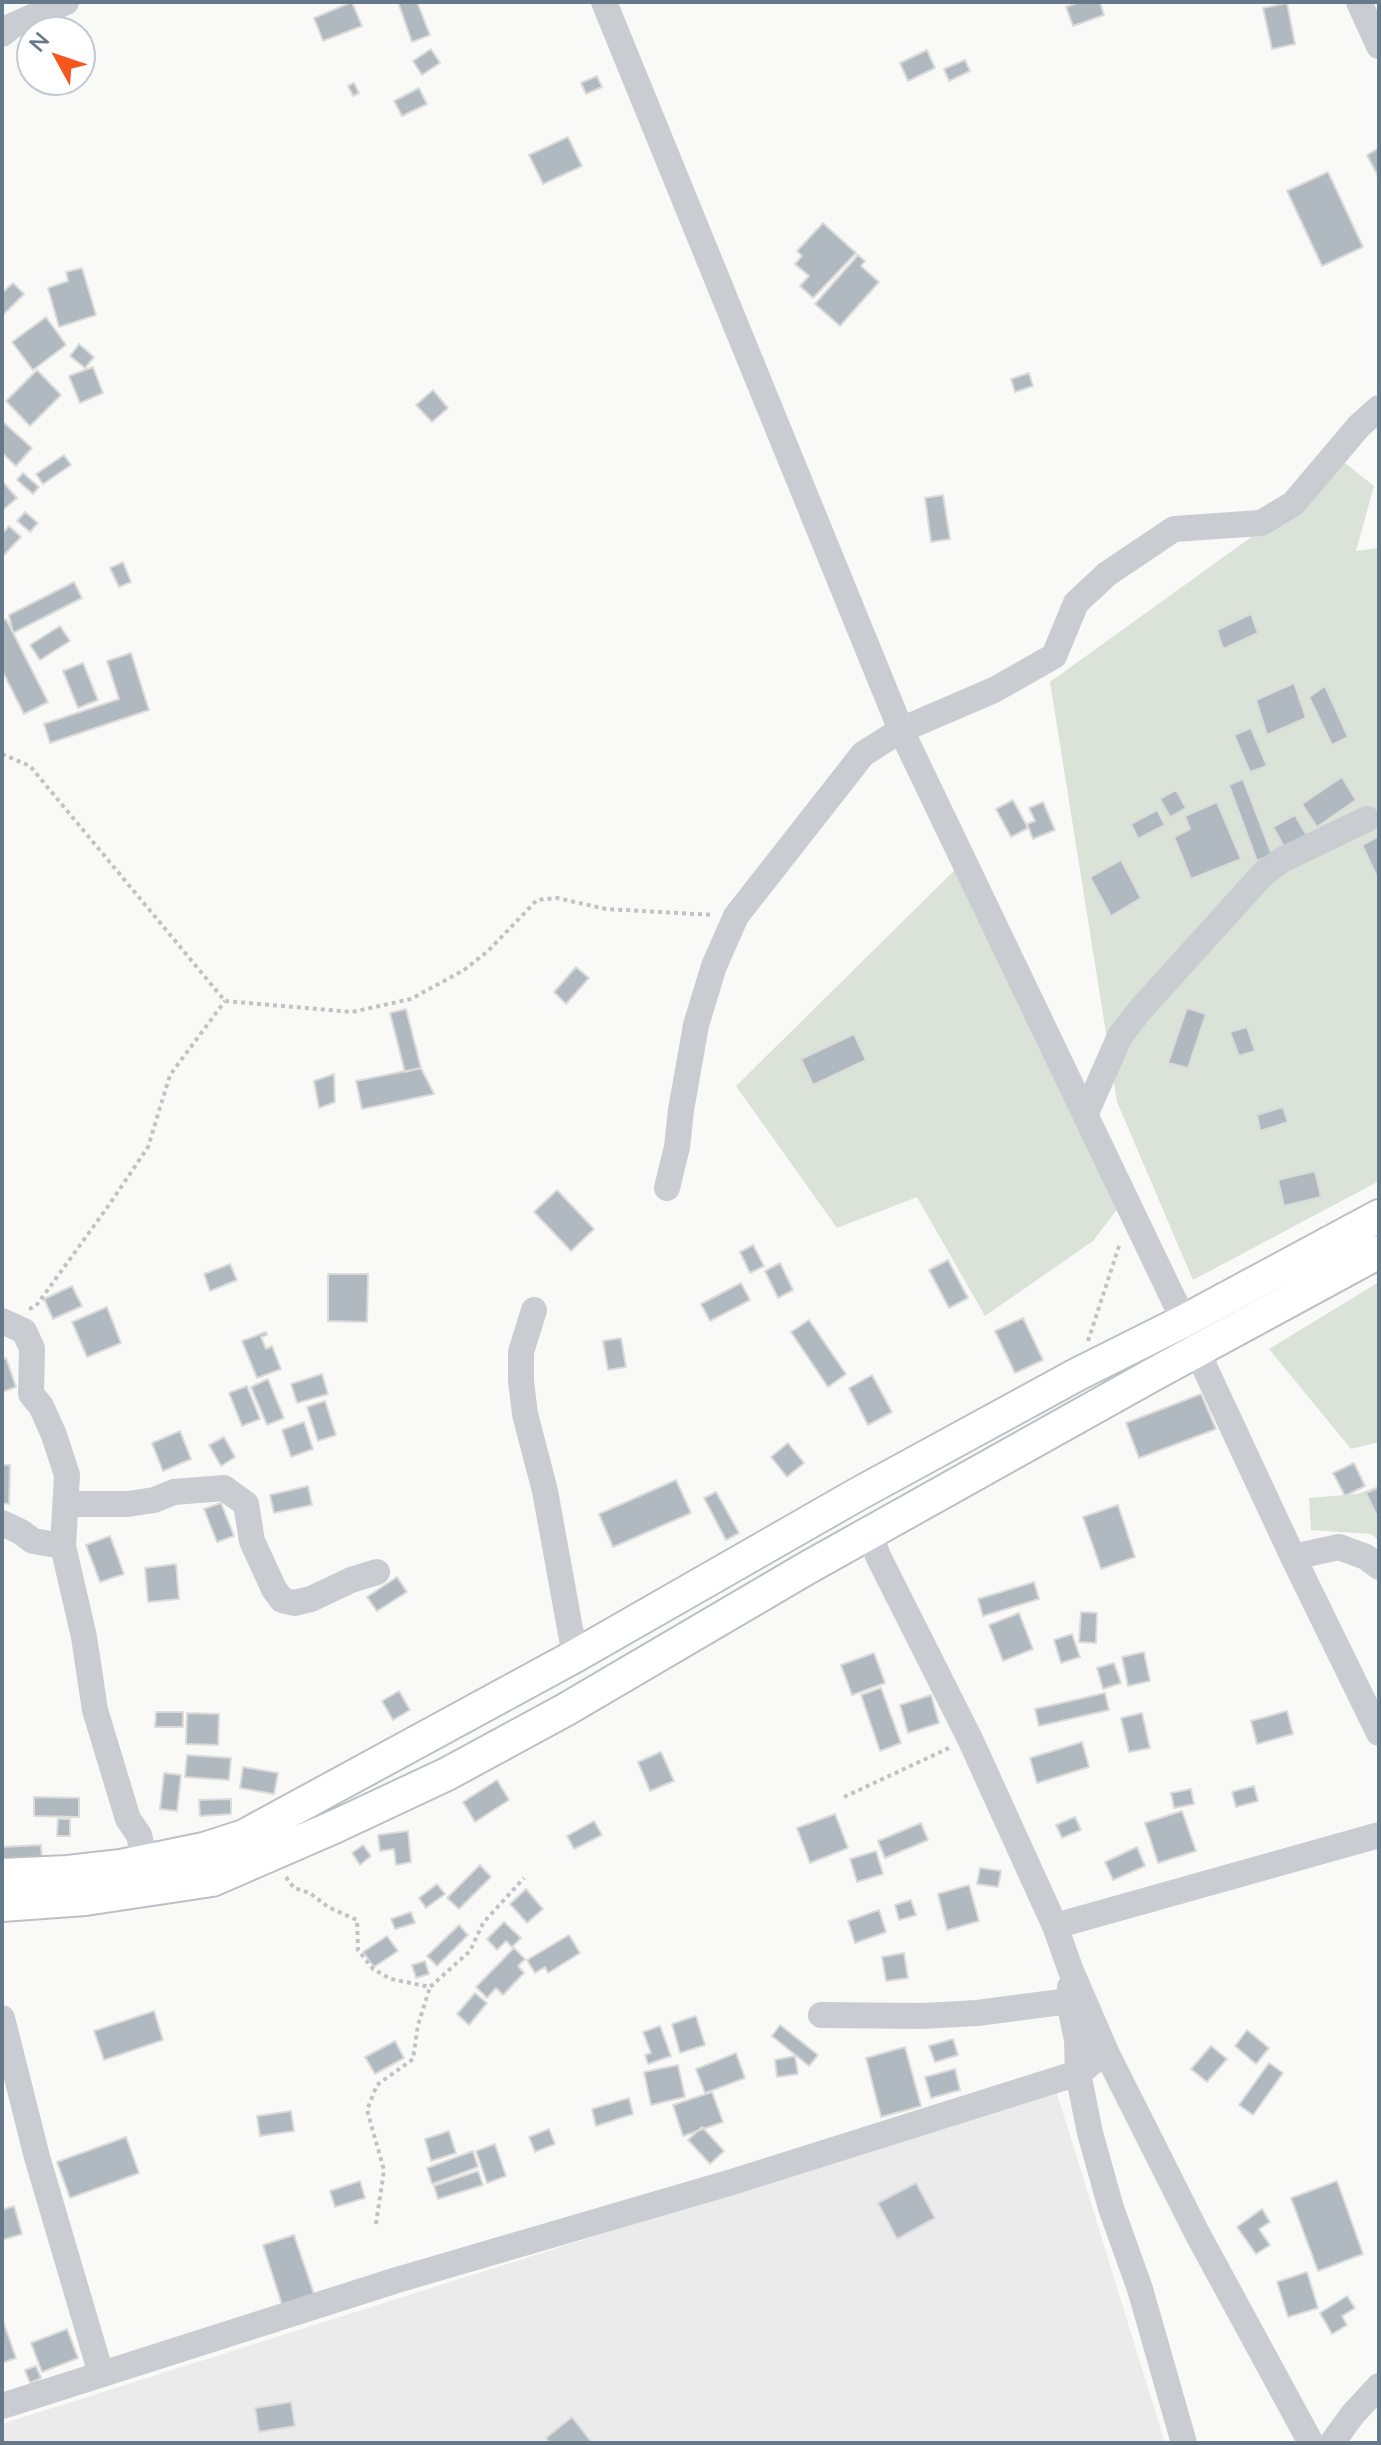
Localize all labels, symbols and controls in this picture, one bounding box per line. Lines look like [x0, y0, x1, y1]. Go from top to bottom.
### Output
north arrow [16, 16, 96, 96]
text: N [23, 26, 55, 57]

